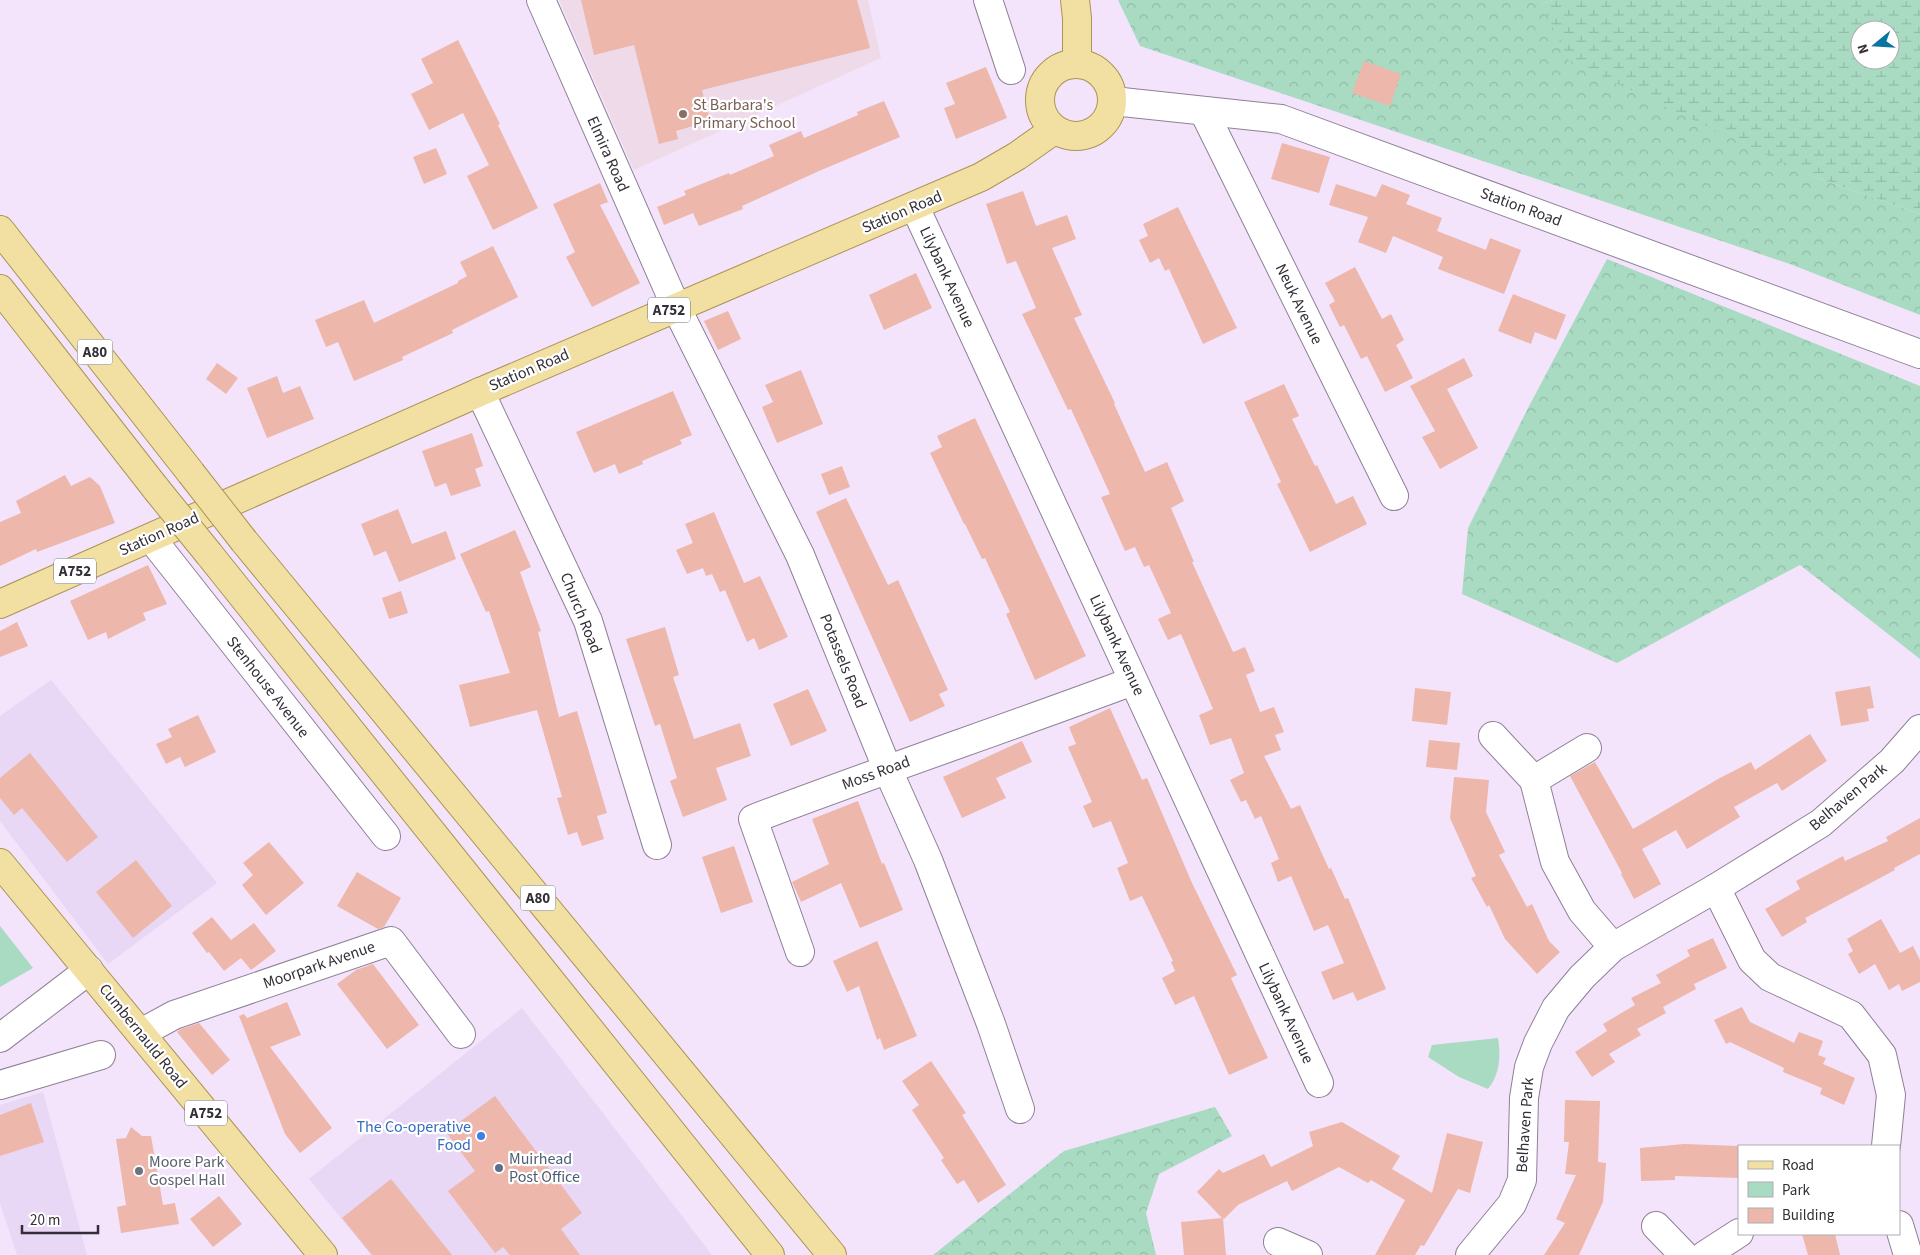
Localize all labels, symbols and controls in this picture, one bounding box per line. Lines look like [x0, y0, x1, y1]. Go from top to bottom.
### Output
north arrow [1850, 20, 1900, 70]
text: N [1853, 41, 1875, 56]
place label: St Barbara's Primary School [693, 94, 795, 134]
marker: St Barbara's Primary School [677, 108, 689, 120]
street label: Elmira Road [582, 113, 634, 195]
street label: Station Road [1477, 182, 1565, 232]
street label: Station Road [858, 185, 946, 239]
street label: Lilybank Avenue [914, 223, 980, 331]
street label: Neuk Avenue [1270, 260, 1328, 348]
road number: A752 [648, 298, 690, 322]
road number: A80 [78, 340, 112, 364]
street label: Station Road [485, 343, 573, 397]
street label: Station Road [116, 507, 202, 561]
road number: A752 [54, 558, 96, 584]
street label: Church Road [555, 569, 607, 657]
street label: Lilybank Avenue [1084, 591, 1150, 699]
street label: Potassels Road [814, 611, 872, 711]
street label: Stenhouse Avenue [221, 632, 315, 742]
street label: Moss Road [839, 750, 913, 796]
street label: Belhaven Park [1804, 758, 1892, 836]
road number: A80 [520, 886, 556, 910]
street label: Moorpark Avenue [260, 935, 378, 994]
street label: Lilybank Avenue [1253, 959, 1319, 1067]
street label: Cumbernauld Road [94, 979, 192, 1093]
street label: Belhaven Park [1511, 1077, 1539, 1173]
road number: A752 [185, 1100, 227, 1126]
place label: The Co-operative Food [356, 1116, 471, 1156]
marker: The Co-operative Food [475, 1130, 487, 1142]
legend [1738, 1145, 1900, 1235]
place label: Muirhead Post Office [509, 1148, 580, 1188]
place label: Moore Park Gospel Hall [149, 1151, 225, 1191]
text: Road [1782, 1155, 1814, 1176]
marker: Muirhead Post Office [493, 1162, 505, 1174]
marker: Moore Park Gospel Hall [133, 1165, 145, 1177]
text: Park [1782, 1180, 1811, 1201]
scale bar [22, 1202, 99, 1234]
text: Building [1782, 1205, 1835, 1226]
text: 20 m [30, 1210, 60, 1231]

